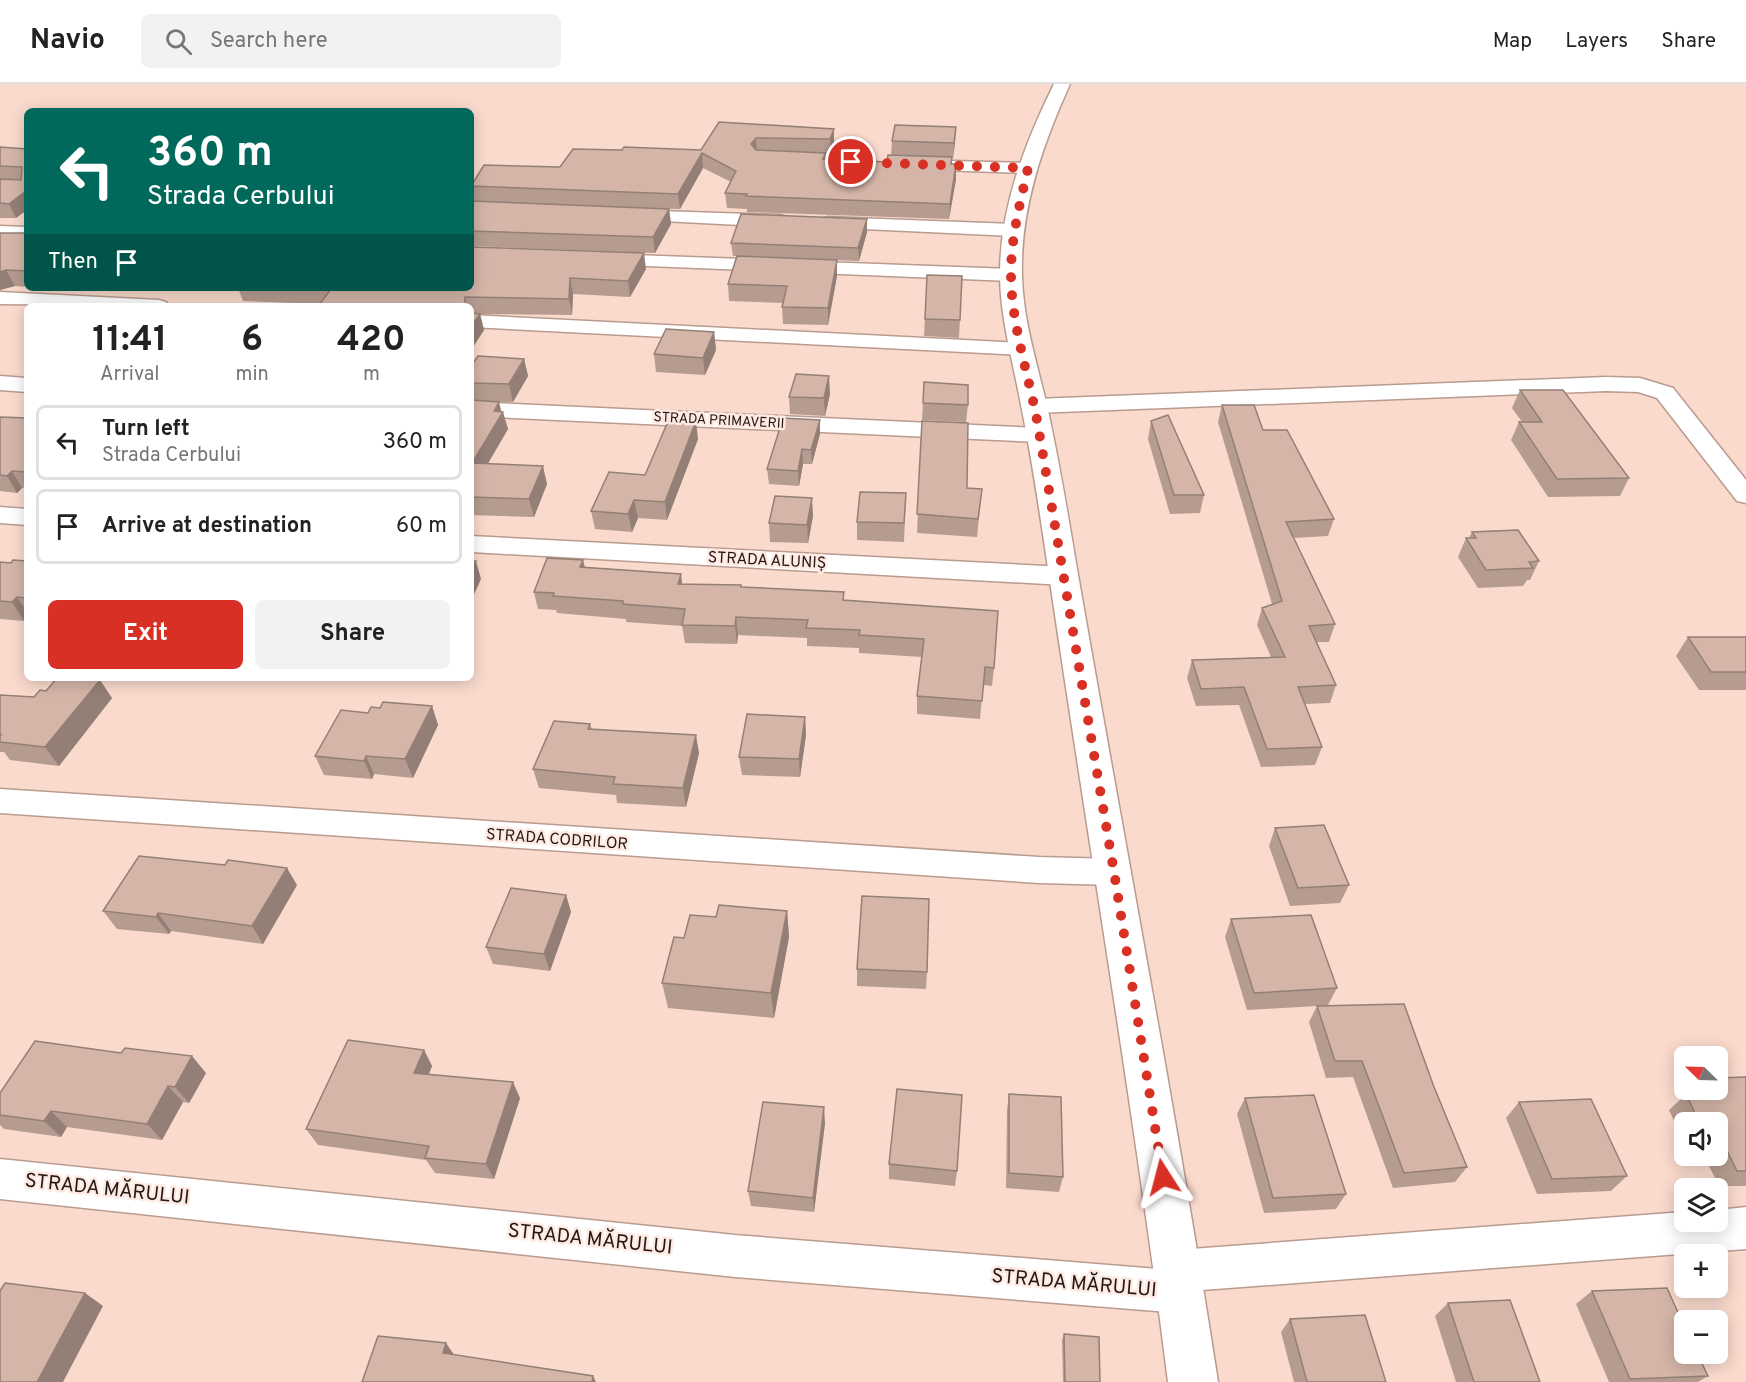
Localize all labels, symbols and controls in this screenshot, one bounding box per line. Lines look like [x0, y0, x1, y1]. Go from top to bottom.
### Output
search box [141, 14, 561, 68]
text: Navio [30, 23, 105, 59]
icon: search [162, 25, 195, 58]
text: Search here [210, 28, 327, 55]
text: Map [1493, 28, 1532, 55]
text: Layers [1565, 28, 1628, 55]
text: Share [1661, 28, 1716, 55]
text: 360 m [147, 128, 273, 181]
icon: left [48, 132, 126, 210]
pin [825, 136, 876, 187]
icon: arrive [834, 145, 867, 178]
text: Strada Cerbului [147, 180, 335, 214]
icon: arrive [110, 246, 143, 279]
text: Then [48, 249, 98, 276]
text: 11:41 [92, 318, 167, 364]
text: 6 [241, 318, 263, 364]
text: 420 [337, 318, 406, 364]
text: Arrival [100, 362, 160, 388]
text: min [235, 362, 269, 388]
text: m [363, 362, 380, 388]
street label: STRADA PRIMAVERII [653, 409, 785, 433]
text: Turn left [102, 416, 190, 443]
icon: left [51, 426, 84, 459]
text: 360 m [383, 429, 447, 456]
text: Strada Cerbului [102, 443, 241, 469]
icon: arrive [51, 510, 84, 543]
text: Arrive at destination [102, 513, 312, 540]
text: 60 m [396, 513, 447, 540]
street label: STRADA ALUNIȘ [707, 548, 827, 574]
button: Exit [48, 600, 243, 669]
button: Share [255, 600, 450, 669]
street label: STRADA CODRILOR [485, 825, 629, 855]
north arrow [1674, 1046, 1728, 1100]
map controls [1674, 1046, 1728, 1364]
button: sound [1674, 1112, 1728, 1166]
position arrow [1131, 1145, 1195, 1209]
street label: STRADA MĂRULUI [23, 1166, 191, 1212]
button: layers [1674, 1178, 1728, 1232]
street label: STRADA MĂRULUI [506, 1216, 674, 1262]
button: + [1674, 1244, 1728, 1298]
street label: STRADA MĂRULUI [990, 1262, 1158, 1304]
button: − [1674, 1310, 1728, 1364]

